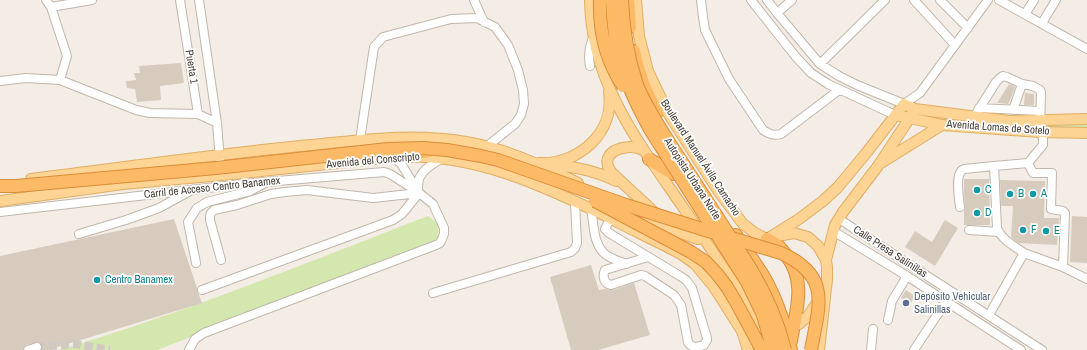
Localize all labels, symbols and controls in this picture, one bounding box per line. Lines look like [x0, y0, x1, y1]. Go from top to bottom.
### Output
street label: Puerta 1 [182, 49, 200, 85]
street label: Boulevard Manuel Ávila Camacho [657, 97, 743, 219]
street label: Avenida Lomas de Sotelo [946, 118, 1050, 138]
street label: Autopista Urbana Norte [661, 136, 723, 222]
street label: Avenida del Conscripto [326, 150, 420, 172]
street label: Carril de Acceso Centro Banamex [143, 174, 281, 202]
place label: C [985, 183, 992, 197]
marker: C [972, 185, 982, 195]
place label: B [1018, 187, 1024, 201]
place label: A [1041, 187, 1047, 201]
marker: B [1005, 189, 1015, 199]
marker: A [1028, 189, 1038, 199]
place label: D [985, 206, 992, 220]
marker: D [972, 208, 982, 218]
street label: Calle Presa Salinillas [850, 223, 930, 281]
place label: F [1031, 223, 1037, 237]
place label: E [1054, 224, 1060, 238]
marker: F [1018, 225, 1028, 235]
marker: E [1041, 226, 1051, 236]
place label: Centro Banamex [105, 273, 173, 287]
marker: Centro Banamex [92, 275, 102, 285]
place label: Depósito Vehicular Salinillas [914, 290, 990, 316]
marker: Depósito Vehicular Salinillas [901, 298, 911, 308]

